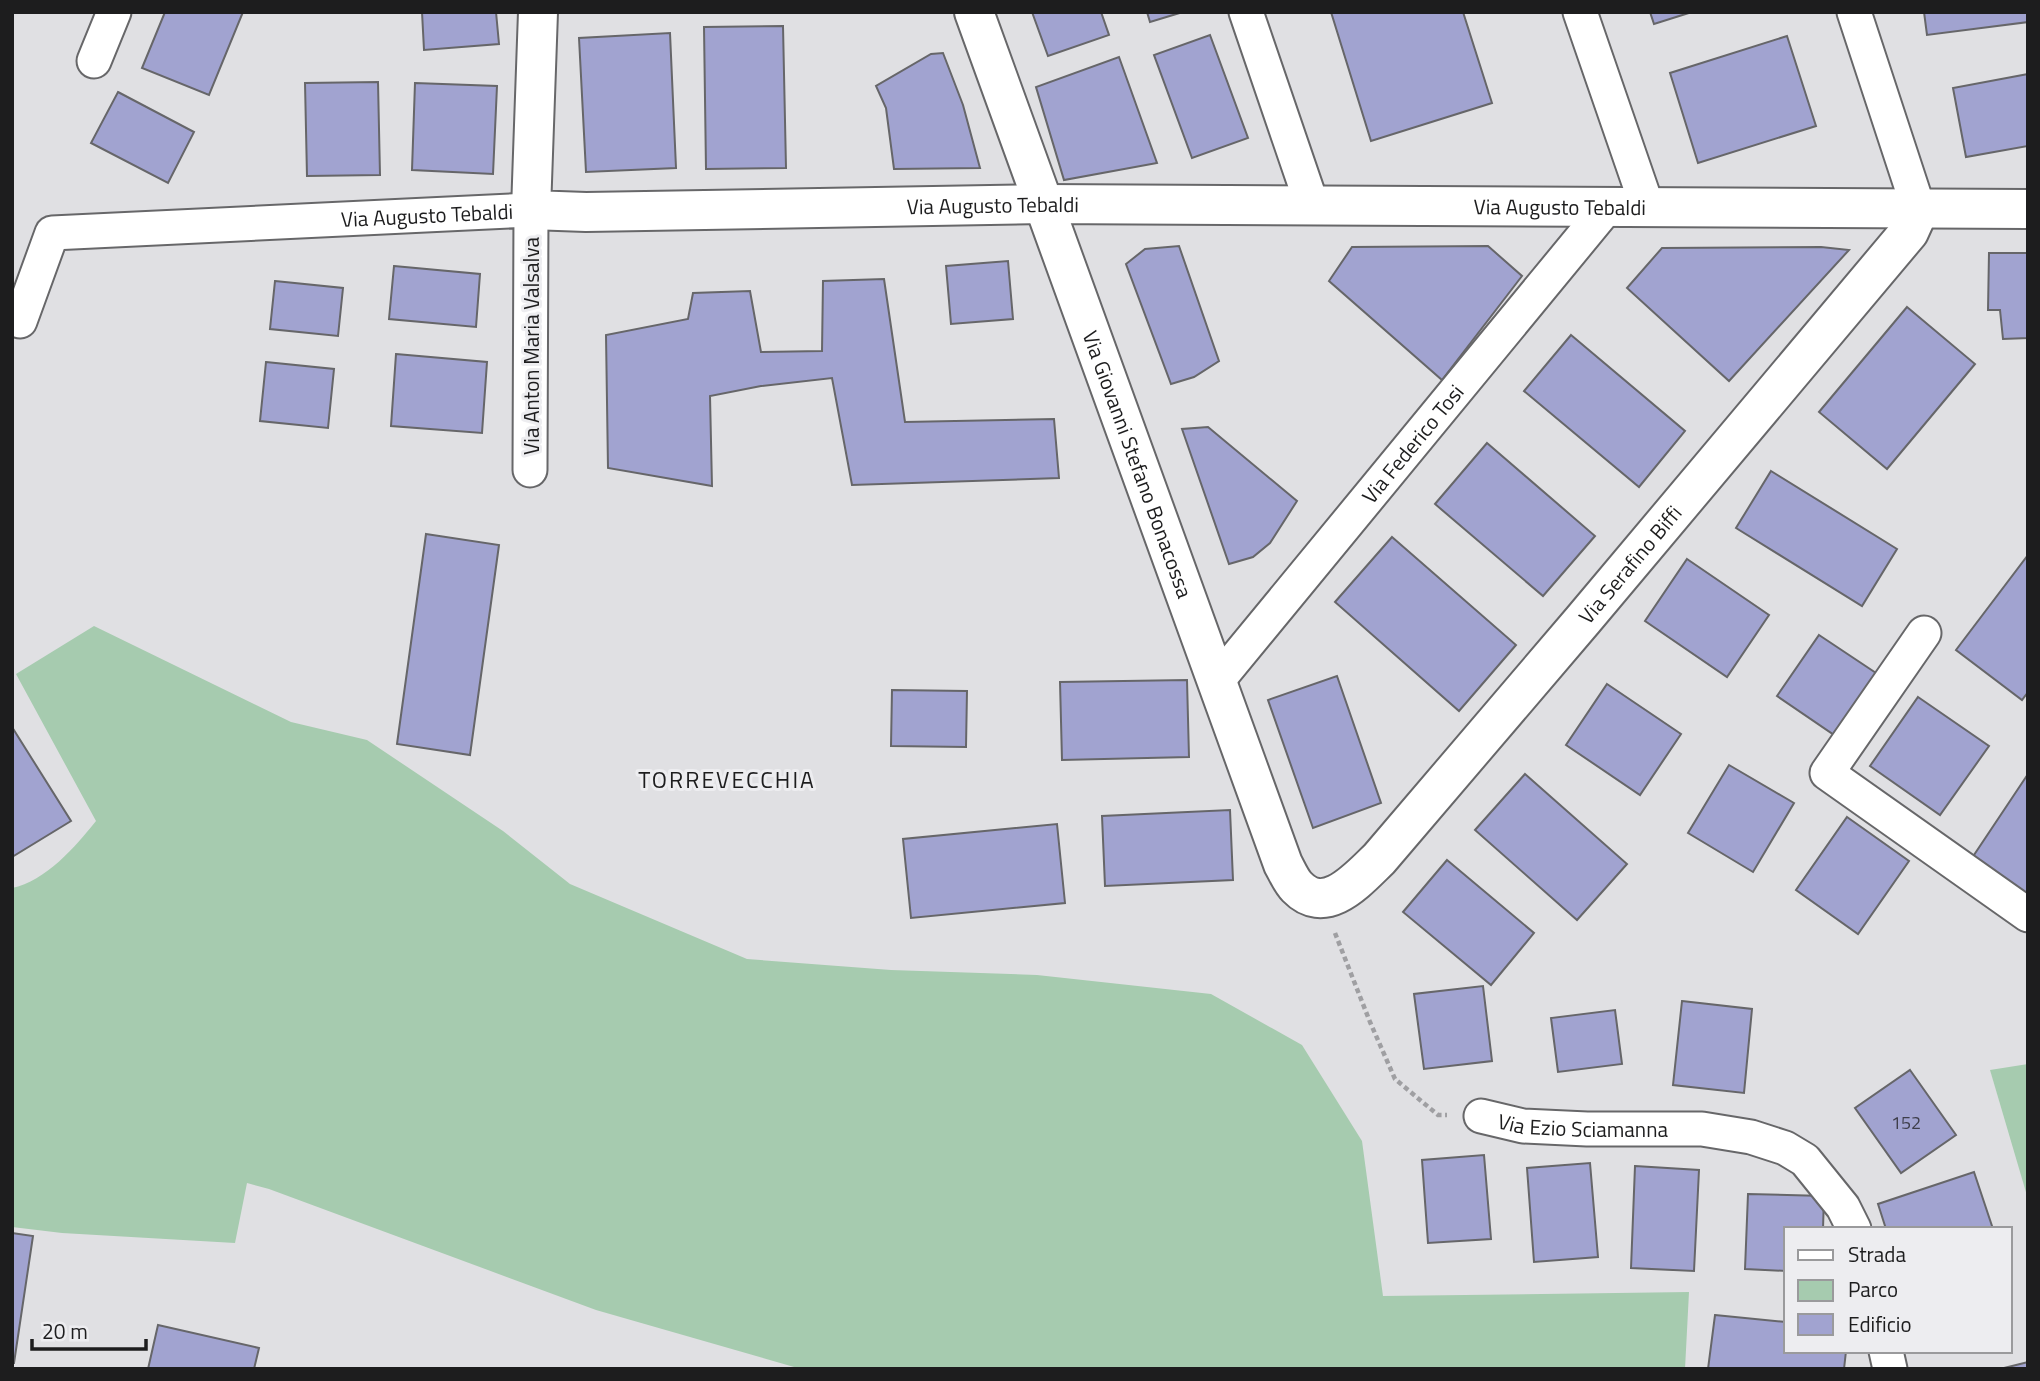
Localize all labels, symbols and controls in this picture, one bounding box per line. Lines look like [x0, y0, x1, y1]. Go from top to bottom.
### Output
street label: Via Augusto Tebaldi [906, 188, 1079, 222]
street label: Via Augusto Tebaldi [1473, 190, 1646, 223]
street label: Via Augusto Tebaldi [340, 195, 514, 235]
street label: Via Anton Maria Valsalva [515, 237, 547, 455]
street label: Via Giovanni Stefano Bonacossa [1075, 326, 1201, 603]
street label: Via Federico Tosi [1354, 377, 1471, 510]
street label: Via Serafino Biffi [1570, 498, 1689, 631]
district label: TORREVECCHIA [638, 762, 816, 797]
street label: Via Ezio Sciamanna [1495, 1105, 1668, 1145]
house number: 152 [1891, 1109, 1921, 1136]
legend [1784, 1227, 2012, 1353]
text: Strada [1848, 1238, 1906, 1270]
text: Parco [1848, 1273, 1898, 1305]
scale bar [32, 1308, 145, 1352]
text: Edificio [1848, 1308, 1912, 1340]
text: 20 m [42, 1315, 88, 1347]

